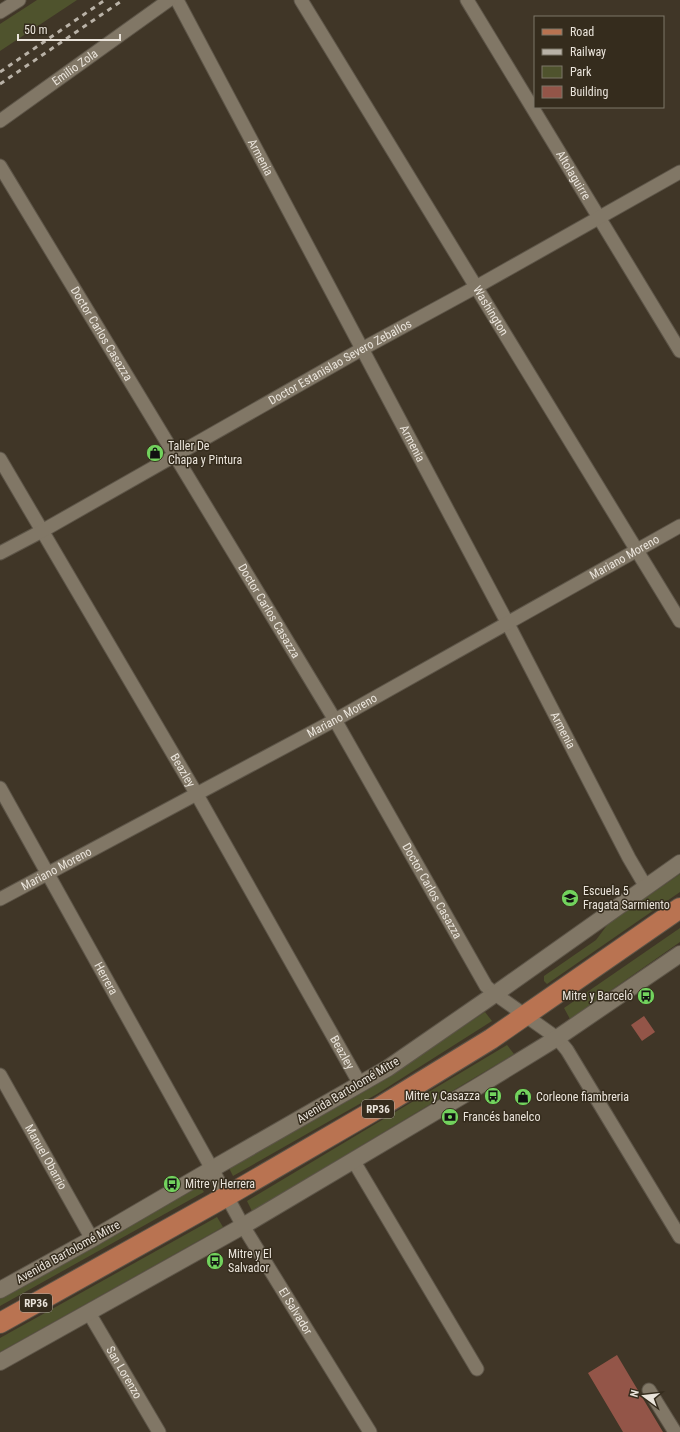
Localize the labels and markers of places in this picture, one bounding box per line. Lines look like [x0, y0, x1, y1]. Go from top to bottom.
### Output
place label: Taller De Chapa y Pintura [168, 439, 243, 467]
shop icon: Taller De Chapa y Pintura [145, 443, 165, 463]
place label: Escuela 5 Fragata Sarmiento [583, 884, 670, 912]
school or university icon: Escuela 5 Fragata Sarmiento [560, 888, 580, 908]
bus stop icon: Mitre y Barceló [636, 986, 656, 1006]
place label: Mitre y Barceló [562, 989, 633, 1003]
bus stop icon: Mitre y Casazza [483, 1086, 503, 1106]
shop icon: Corleone fiambreria [513, 1087, 533, 1107]
place label: Mitre y Casazza [405, 1089, 480, 1103]
place label: Corleone fiambreria [536, 1090, 629, 1104]
bank icon: Francés banelco [440, 1107, 460, 1127]
place label: Francés banelco [463, 1110, 540, 1124]
bus stop icon: Mitre y Herrera [162, 1174, 182, 1194]
place label: Mitre y Herrera [185, 1177, 255, 1191]
place label: Mitre y El Salvador [228, 1247, 272, 1275]
bus stop icon: Mitre y El Salvador [205, 1251, 225, 1271]

